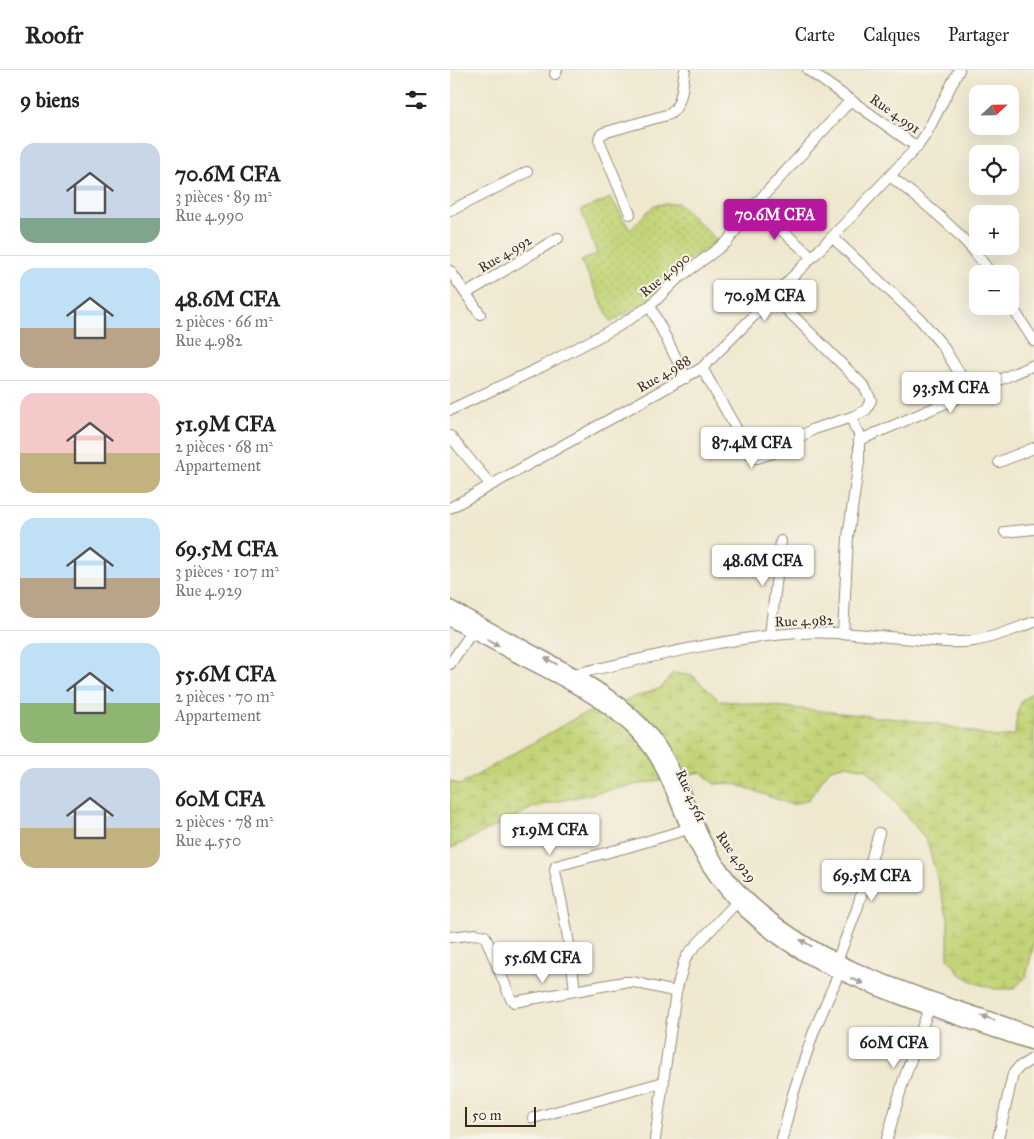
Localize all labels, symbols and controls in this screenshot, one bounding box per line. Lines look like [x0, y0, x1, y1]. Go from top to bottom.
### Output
text: Roofr [25, 20, 83, 50]
text: Carte [795, 24, 835, 46]
text: Calques [863, 24, 920, 46]
text: Partager [948, 24, 1009, 46]
north arrow [969, 85, 1019, 135]
map controls [969, 85, 1019, 315]
icon: filters [402, 86, 430, 114]
text: 9 biens [20, 87, 79, 113]
street label: Rue 4.991 [867, 91, 924, 138]
button: locate [969, 145, 1019, 195]
text: 70.6M CFA [175, 161, 281, 187]
icon: home [60, 163, 120, 223]
text: 3 pièces · 89 m² [175, 187, 272, 206]
pin: 70.6M CFA [718, 198, 832, 241]
text: 70.6M CFA [735, 205, 815, 224]
button: + [969, 205, 1019, 255]
text: Rue 4.990 [175, 206, 244, 225]
street label: Rue 4.992 [475, 231, 535, 276]
street label: Rue 4.990 [636, 249, 694, 301]
button: − [969, 265, 1019, 315]
pin: 70.9M CFA [708, 280, 822, 322]
text: 48.6M CFA [175, 286, 280, 312]
text: 70.9M CFA [724, 286, 806, 305]
icon: home [60, 288, 120, 348]
text: 2 pièces · 66 m² [175, 312, 273, 331]
text: Rue 4.982 [175, 331, 242, 350]
street label: Rue 4.988 [634, 352, 694, 396]
pin: 93.5M CFA [894, 372, 1008, 414]
text: 93.5M CFA [913, 378, 989, 397]
text: 51.9M CFA [175, 411, 276, 437]
icon: home [60, 413, 120, 473]
pin: 87.4M CFA [695, 426, 809, 469]
text: 87.4M CFA [712, 433, 792, 452]
text: 2 pièces · 68 m² [175, 437, 273, 456]
text: Appartement [175, 456, 261, 475]
text: 69.5M CFA [175, 536, 278, 562]
icon: home [60, 538, 120, 598]
pin: 48.6M CFA [706, 544, 820, 587]
text: 48.6M CFA [723, 551, 803, 570]
text: 3 pièces · 107 m² [175, 562, 279, 581]
text: Rue 4.929 [175, 581, 242, 600]
street label: Rue 4.982 [774, 611, 834, 631]
one-way arrow [486, 639, 500, 647]
one-way arrow [544, 657, 557, 666]
text: 55.6M CFA [175, 661, 276, 687]
icon: home [60, 663, 120, 723]
text: 2 pièces · 70 m² [175, 687, 274, 706]
text: Appartement [175, 706, 261, 725]
street label: Rue 4.561 [672, 767, 710, 825]
text: 60M CFA [175, 786, 265, 812]
icon: home [60, 788, 120, 848]
text: 2 pièces · 78 m² [175, 812, 274, 831]
pin: 51.9M CFA [493, 814, 607, 856]
text: 51.9M CFA [512, 820, 588, 839]
street label: Rue 4.929 [712, 828, 760, 886]
text: Rue 4.550 [175, 831, 241, 850]
pin: 69.5M CFA [815, 860, 929, 902]
text: 69.5M CFA [833, 866, 911, 885]
one-way arrow [799, 938, 812, 947]
pin: 55.6M CFA [486, 942, 600, 984]
text: 55.6M CFA [504, 948, 582, 967]
one-way arrow [850, 977, 864, 985]
one-way arrow [980, 1014, 995, 1022]
pin: 60M CFA [848, 1026, 940, 1069]
text: 60M CFA [860, 1033, 928, 1052]
scale bar [465, 1104, 536, 1127]
text: 50 m [472, 1107, 501, 1124]

